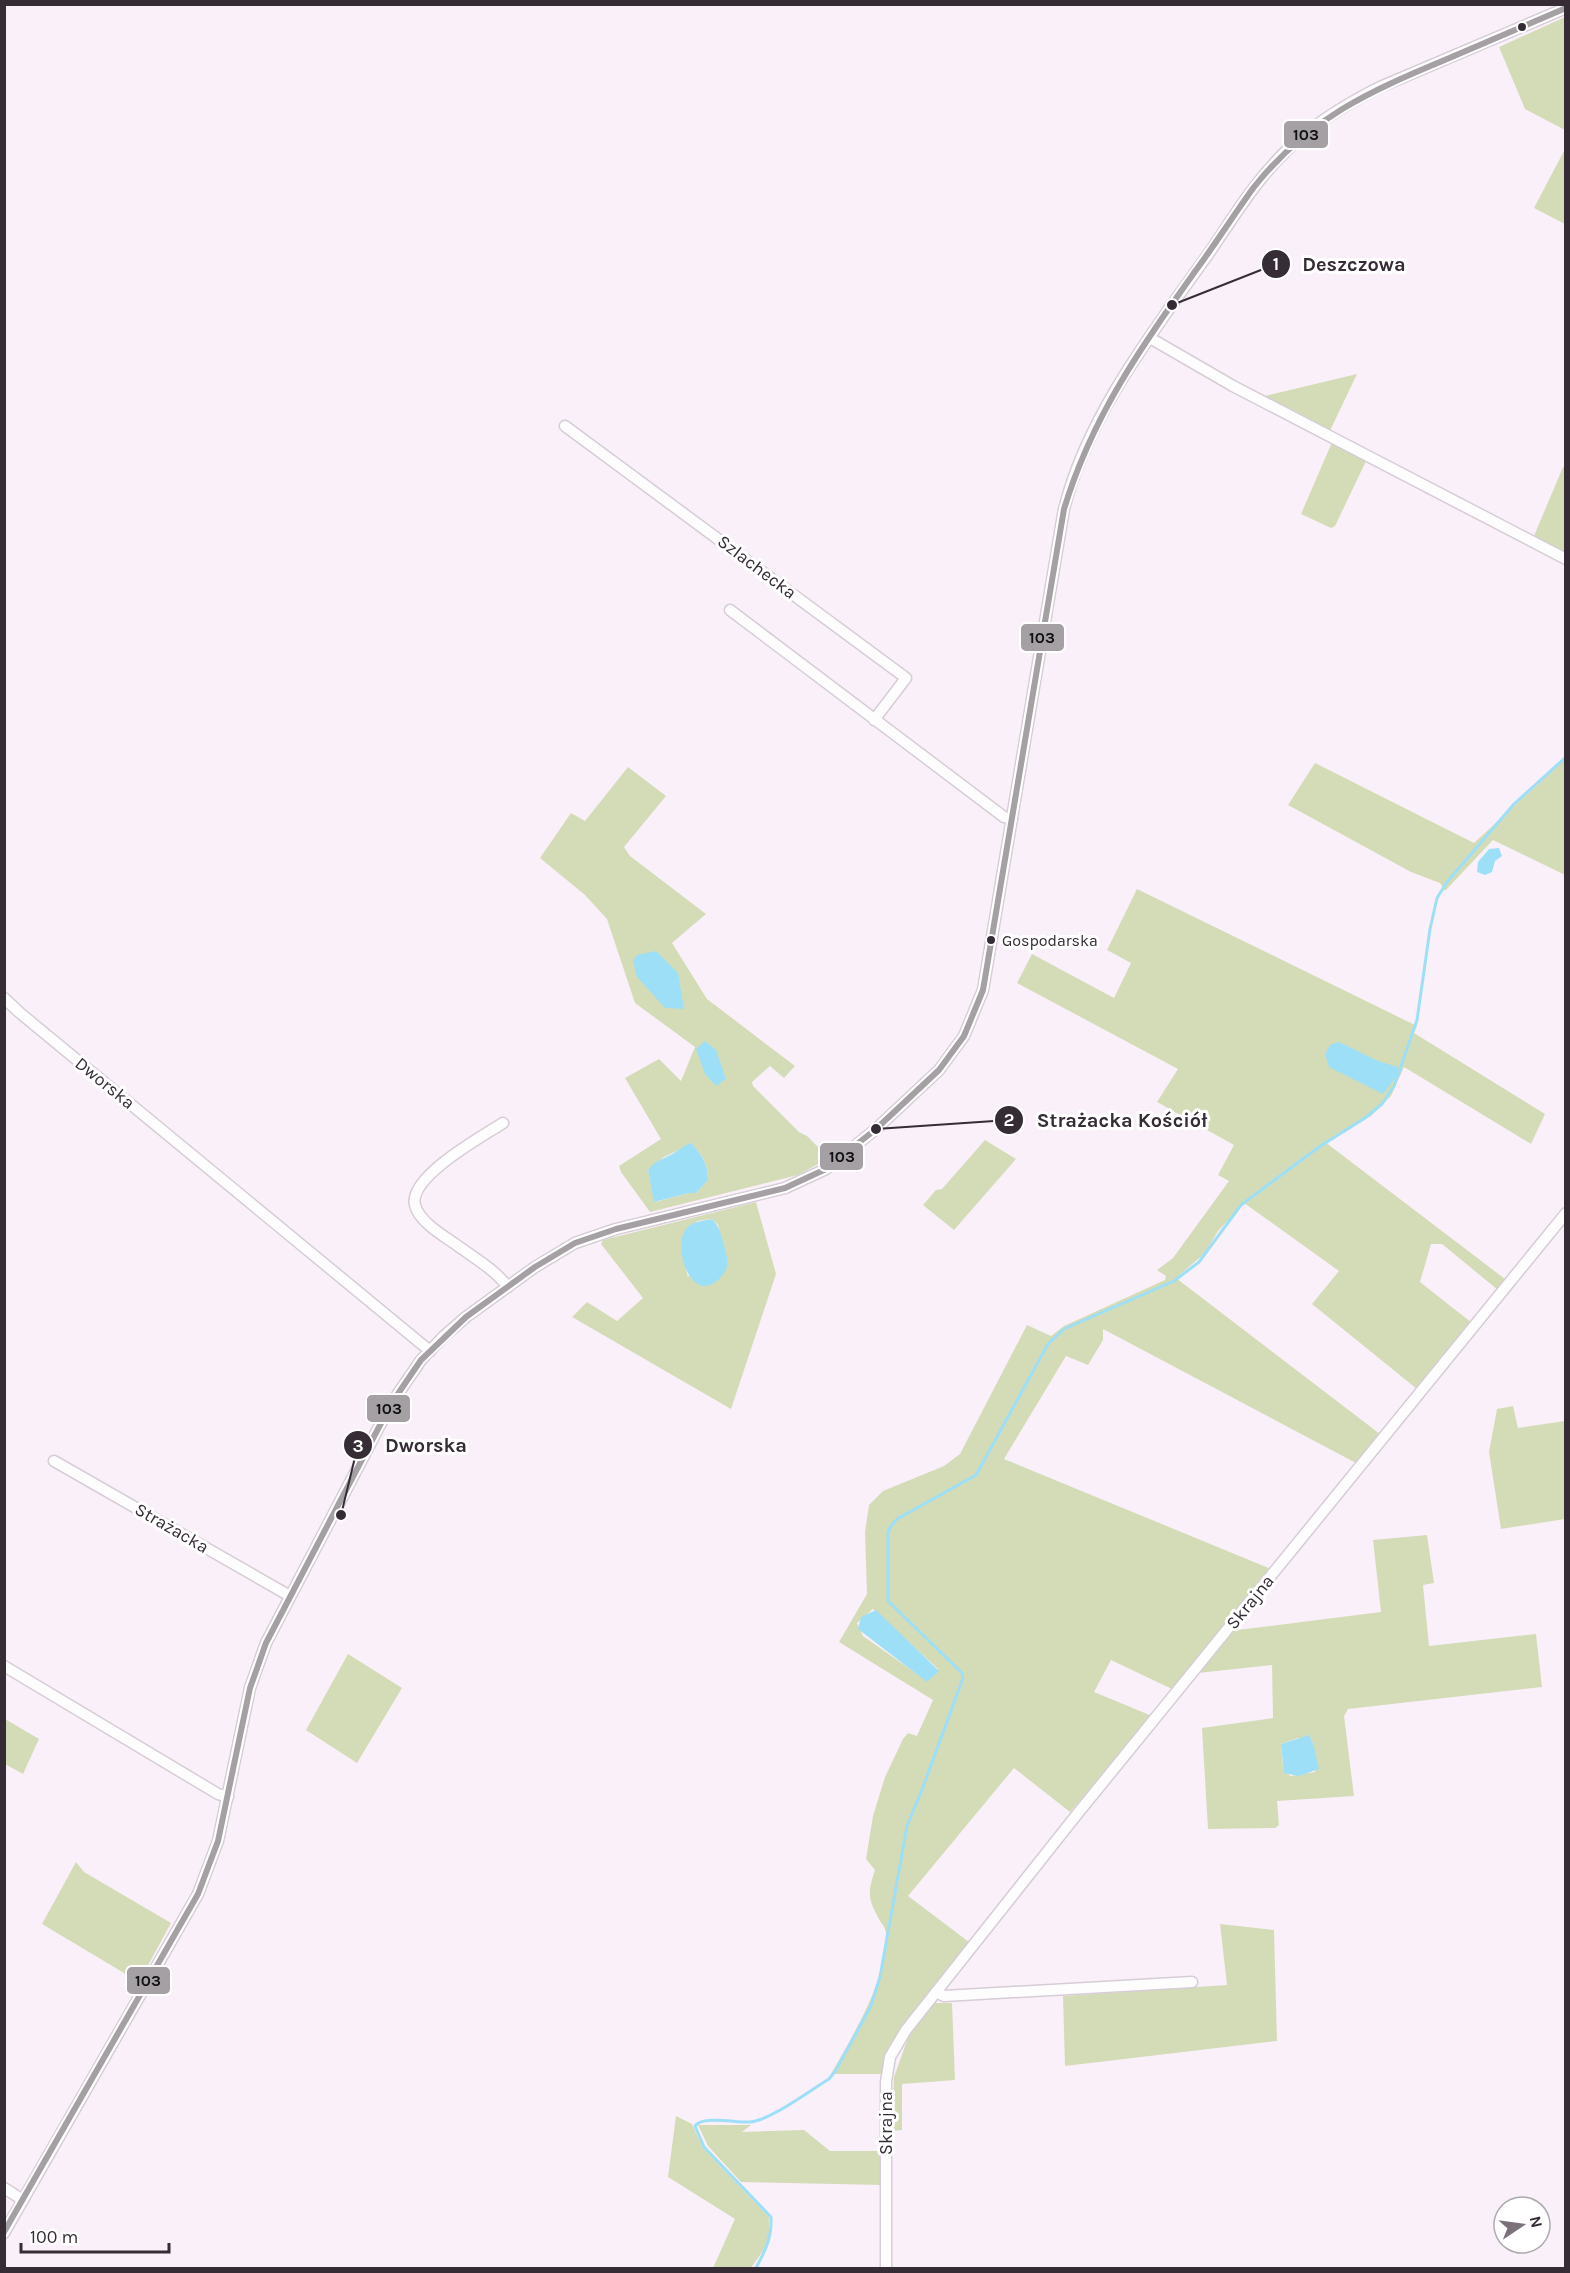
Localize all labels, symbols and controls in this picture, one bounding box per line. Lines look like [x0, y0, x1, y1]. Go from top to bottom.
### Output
unlabelled marker [1516, 21, 1528, 33]
line badge: 103 [1283, 120, 1329, 149]
text: 103 [1293, 125, 1319, 144]
callout: Deszczowa [1261, 245, 1418, 283]
text: 1 [1273, 253, 1279, 275]
text: Deszczowa [1302, 253, 1406, 276]
street label: Szlachecka [713, 530, 801, 604]
line badge: 103 [1020, 623, 1065, 652]
text: 103 [1029, 628, 1055, 647]
place label: Gospodarska [1002, 931, 1098, 950]
marker: Gospodarska [985, 934, 997, 946]
street label: Dworska [71, 1052, 139, 1114]
callout: Strażacka Kościół [994, 1101, 1219, 1139]
text: 2 [1004, 1109, 1014, 1131]
text: Strażacka Kościół [1037, 1109, 1208, 1132]
line badge: 103 [819, 1142, 864, 1171]
text: 103 [829, 1147, 855, 1166]
line badge: 103 [366, 1394, 411, 1423]
text: 103 [376, 1399, 402, 1418]
callout: Dworska [343, 1426, 479, 1464]
text: Dworska [385, 1434, 467, 1457]
text: 3 [352, 1435, 364, 1457]
street label: Strażacka [131, 1498, 213, 1558]
street label: Skrajna [1221, 1570, 1279, 1634]
line badge: 103 [126, 1966, 171, 1995]
text: 103 [135, 1971, 161, 1990]
street label: Skrajna [875, 2091, 897, 2155]
north arrow [1492, 2195, 1552, 2255]
text: N [1526, 2214, 1547, 2229]
scale bar [21, 2216, 170, 2254]
text: 100 m [30, 2226, 78, 2248]

